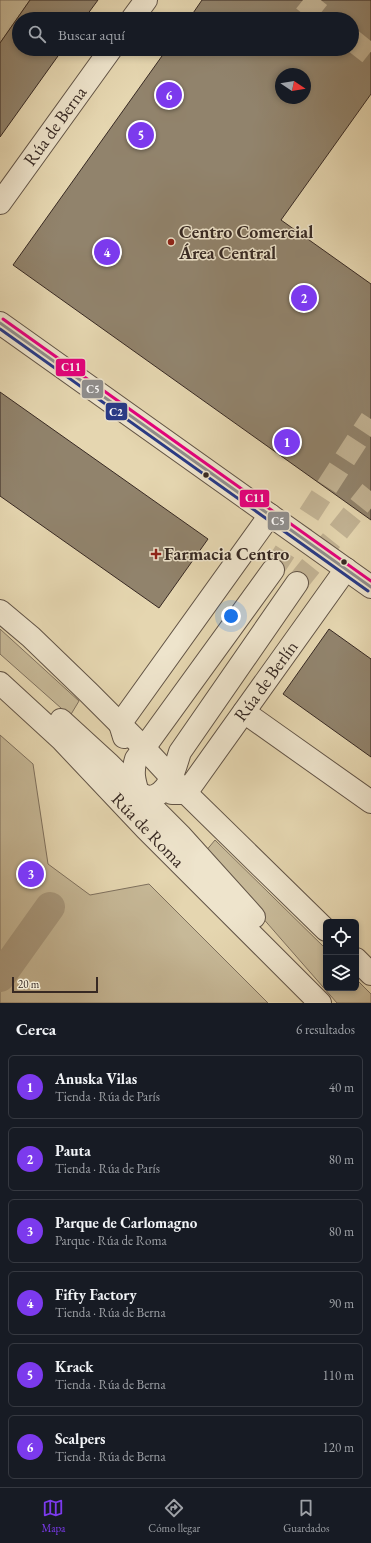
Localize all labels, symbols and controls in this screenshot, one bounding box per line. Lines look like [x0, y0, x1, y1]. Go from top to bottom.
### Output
search box [12, 12, 359, 56]
icon: search [26, 23, 48, 45]
text: Buscar aquí [58, 25, 125, 44]
north arrow [275, 68, 311, 104]
pin: 6 [156, 80, 182, 110]
street label: Rúa de Berna [18, 81, 92, 170]
pin: 5 [128, 120, 154, 150]
place label: Centro Comercial Área Central [178, 220, 313, 264]
pin: 4 [94, 237, 120, 267]
marker: Centro Comercial Área Central [166, 237, 176, 247]
pin: 2 [291, 283, 317, 313]
line badge: C11 [55, 358, 86, 377]
text: C11 [61, 360, 81, 374]
line badge: C5 [81, 379, 104, 399]
text: C5 [86, 382, 100, 396]
line badge: C2 [105, 402, 128, 421]
text: C2 [109, 405, 123, 419]
pin: 1 [274, 427, 300, 457]
unlabelled marker [201, 470, 211, 480]
line badge: C11 [239, 489, 270, 508]
text: C11 [245, 491, 265, 505]
line badge: C5 [267, 511, 290, 531]
text: C5 [271, 514, 285, 528]
place label: Farmacia Centro [164, 542, 289, 565]
marker: Farmacia Centro [151, 549, 161, 559]
unlabelled marker [339, 557, 349, 567]
your location [221, 606, 241, 626]
street label: Rúa de Berlín [228, 635, 303, 726]
street label: Rúa de Roma [107, 787, 190, 873]
pin: 3 [18, 859, 44, 889]
map controls [323, 919, 359, 991]
button: locate [323, 919, 359, 955]
button: layers [323, 955, 359, 991]
scale bar [12, 975, 98, 994]
text: 20 m [18, 977, 39, 991]
text: Cerca [16, 1018, 56, 1040]
text: 6 resultados [296, 1021, 355, 1038]
text: Anuska Vilas [55, 1069, 137, 1088]
text: 1 [27, 1079, 33, 1096]
text: 40 m [329, 1079, 354, 1096]
text: Tienda · Rúa de París [55, 1088, 160, 1105]
text: Pauta [55, 1141, 91, 1160]
text: 2 [27, 1151, 33, 1168]
text: 80 m [329, 1151, 354, 1168]
text: Tienda · Rúa de París [55, 1160, 160, 1177]
text: Parque de Carlomagno [55, 1213, 197, 1232]
text: 3 [27, 1223, 33, 1240]
text: 80 m [329, 1223, 354, 1240]
text: Parque · Rúa de Roma [55, 1232, 167, 1249]
text: Fifty Factory [55, 1285, 137, 1304]
text: 4 [27, 1295, 33, 1312]
text: 90 m [329, 1295, 354, 1312]
text: Tienda · Rúa de Berna [55, 1304, 166, 1321]
text: Krack [55, 1357, 93, 1376]
text: 5 [27, 1367, 33, 1384]
text: 110 m [323, 1367, 354, 1384]
text: Tienda · Rúa de Berna [55, 1376, 166, 1393]
text: Scalpers [55, 1429, 106, 1448]
text: 6 [27, 1439, 33, 1456]
text: 120 m [323, 1439, 354, 1456]
text: Tienda · Rúa de Berna [55, 1448, 166, 1465]
tab: Mapa [41, 1497, 65, 1535]
tab: Cómo llegar [148, 1497, 200, 1535]
tab: Guardados [283, 1497, 330, 1535]

